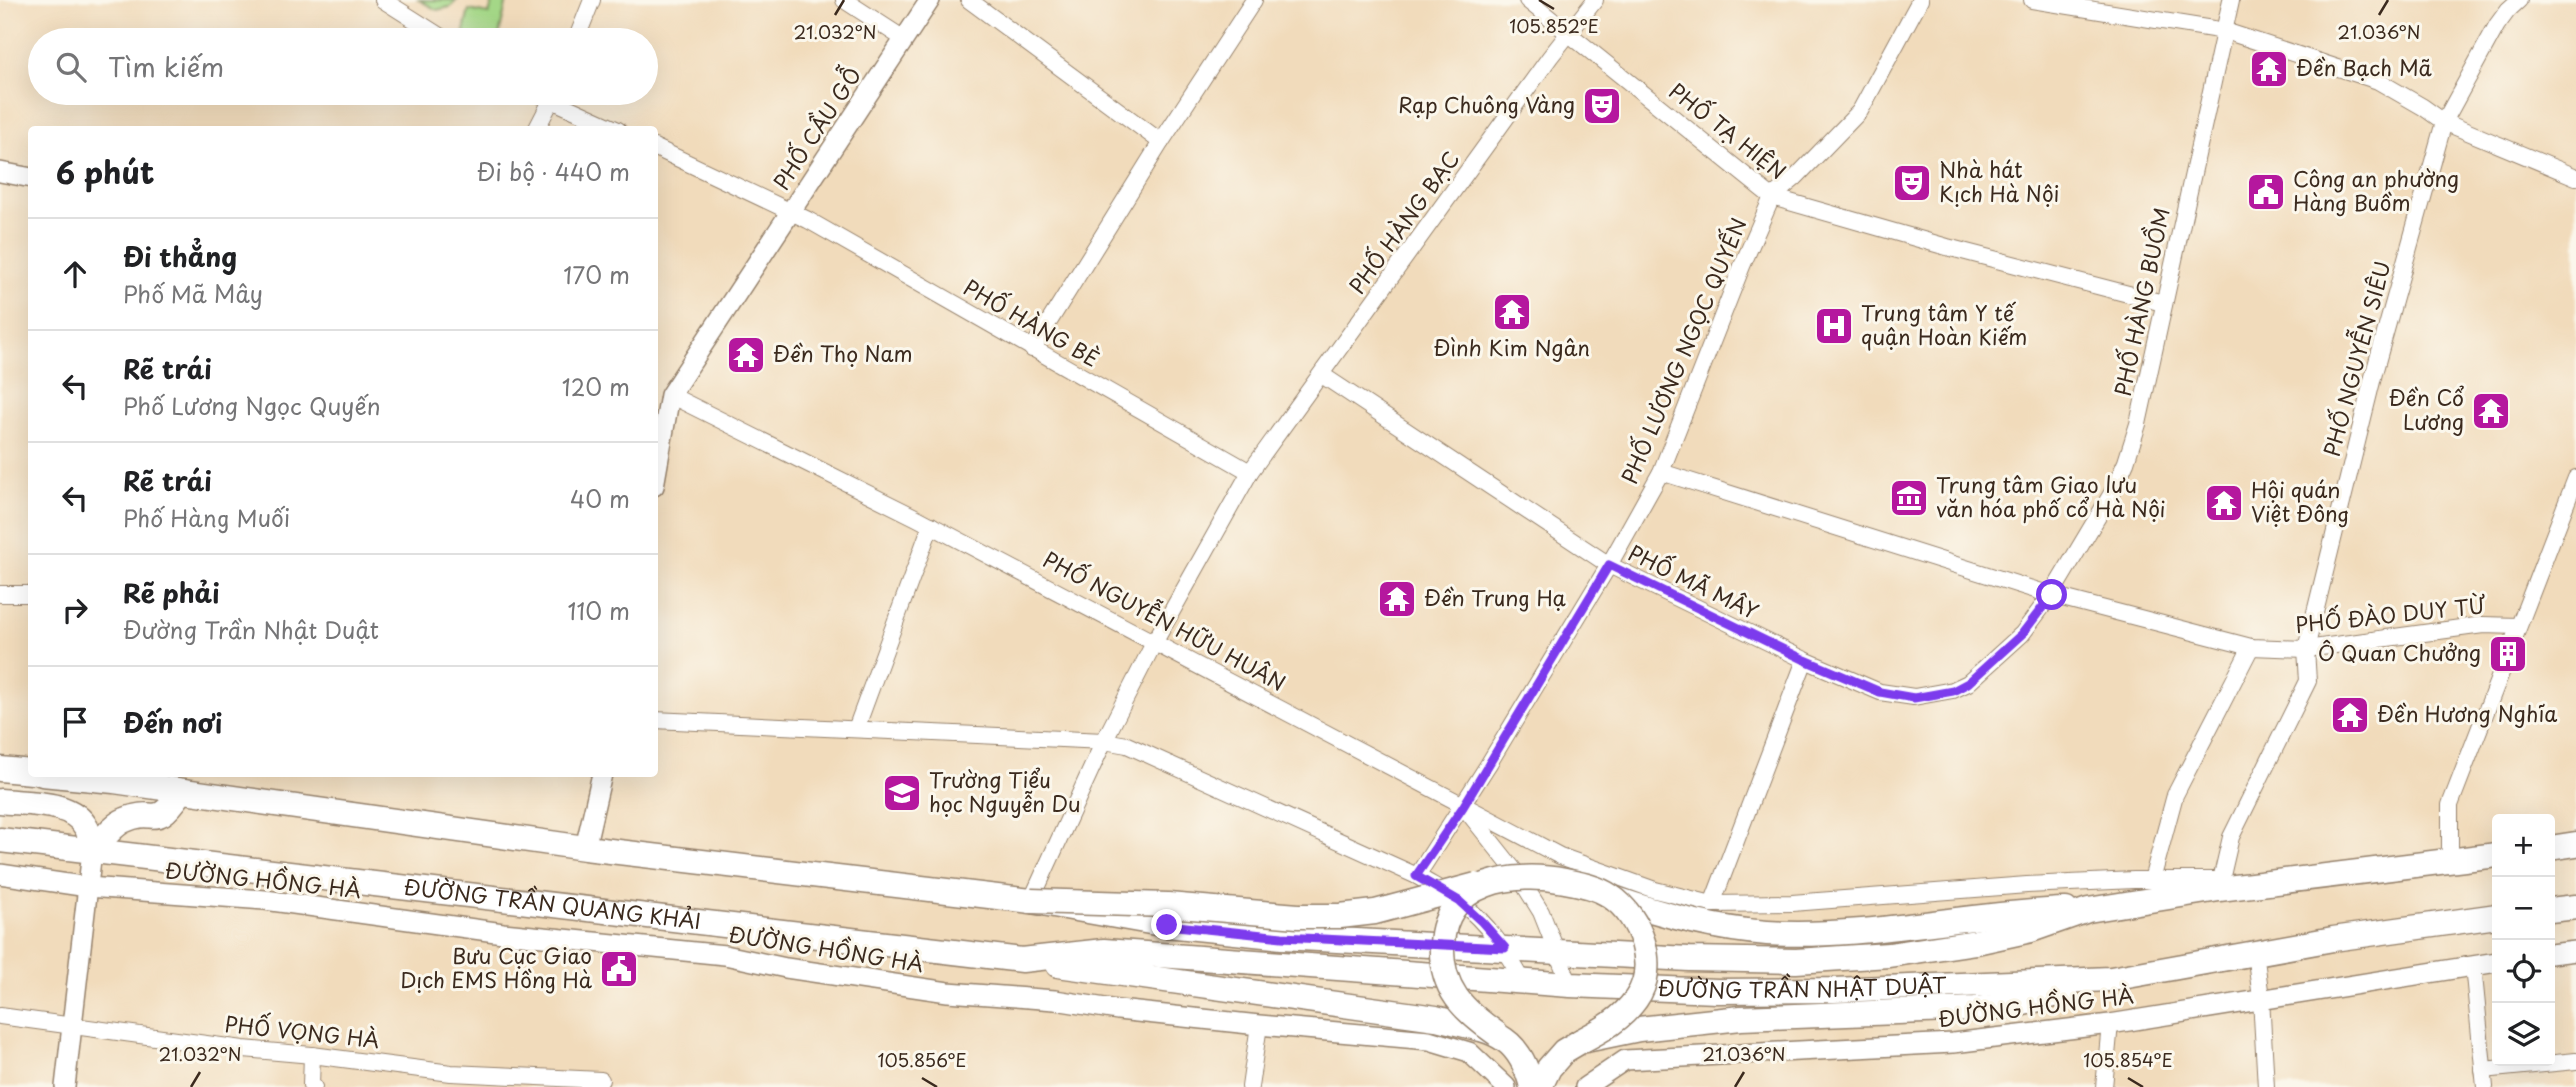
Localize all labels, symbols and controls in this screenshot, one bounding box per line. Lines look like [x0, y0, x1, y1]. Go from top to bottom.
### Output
text: 105.852°E [1509, 12, 1599, 39]
text: 21.032°N [793, 18, 877, 45]
text: 21.036°N [2337, 18, 2421, 45]
search box [28, 28, 658, 105]
text: Tìm kiếm [108, 47, 224, 86]
icon: search [52, 48, 90, 86]
temple icon: Đền Bạch Mã [2248, 48, 2290, 90]
place label: Đền Bạch Mã [2296, 51, 2433, 83]
street label: PHỐ CẦU GỖ [764, 60, 868, 195]
street label: PHỐ TẠ HIỆN [1663, 75, 1793, 186]
theatre icon: Rạp Chuông Vàng [1581, 85, 1623, 127]
place label: Rạp Chuông Vàng [1398, 88, 1575, 120]
street label: PHỐ HÀNG BẠC [1340, 144, 1466, 300]
text: 6 phút [56, 149, 154, 194]
place label: Nhà hát Kịch Hà Nội [1939, 153, 2059, 209]
text: Đi bộ · 440 m [477, 154, 630, 189]
theatre icon: Nhà hát Kịch Hà Nội [1891, 162, 1933, 204]
place label: Công an phường Hàng Buồm [2293, 162, 2459, 218]
public building icon: Công an phường Hàng Buồm [2245, 171, 2287, 213]
street label: PHỐ HÀNG BUỒM [2105, 204, 2177, 399]
street label: PHỐ LƯƠNG NGỌC QUYẾN [1613, 212, 1754, 488]
text: Đi thẳng [123, 237, 237, 276]
icon: ahead [56, 255, 94, 293]
text: 170 m [563, 257, 630, 292]
street label: PHỐ NGUYỄN SIÊU [2313, 257, 2398, 460]
street label: PHỐ HÀNG BÈ [958, 271, 1106, 374]
text: Phố Mã Mây [123, 276, 263, 311]
temple icon: Đình Kim Ngân [1491, 291, 1533, 333]
place label: Trung tâm Y tế quận Hoàn Kiếm [1861, 296, 2027, 352]
hospital icon: Trung tâm Y tế quận Hoàn Kiếm [1813, 305, 1855, 347]
place label: Đình Kim Ngân [1433, 331, 1591, 363]
temple icon: Đền Thọ Nam [725, 334, 767, 376]
place label: Đền Thọ Nam [773, 337, 913, 369]
text: Rẽ trái [123, 349, 212, 388]
icon: left [56, 367, 94, 405]
text: 120 m [562, 369, 630, 404]
place label: Đền Cổ Lương [2389, 381, 2464, 437]
text: Phố Lương Ngọc Quyến [123, 388, 381, 423]
temple icon: Đền Cổ Lương [2470, 390, 2512, 432]
text: Rẽ trái [123, 461, 212, 500]
place label: Trung tâm Giao lưu văn hóa phố cổ Hà Nội [1936, 468, 2166, 524]
place label: Hội quán Việt Đông [2251, 473, 2349, 529]
museum icon: Trung tâm Giao lưu văn hóa phố cổ Hà Nội [1888, 477, 1930, 519]
icon: left [56, 479, 94, 517]
text: 40 m [570, 481, 630, 516]
temple icon: Hội quán Việt Đông [2203, 482, 2245, 524]
text: Phố Hàng Muối [123, 500, 290, 535]
street label: PHỐ MÃ MÂY [1624, 536, 1765, 627]
street label: PHỐ NGUYỄN HỮU HUÂN [1038, 542, 1292, 698]
text: Rẽ phải [123, 573, 220, 612]
temple icon: Đền Trung Hạ [1376, 578, 1418, 620]
route start [2036, 579, 2067, 610]
place label: Đền Trung Hạ [1424, 581, 1567, 613]
street label: PHỐ ĐÀO DUY TỪ [2294, 588, 2488, 640]
icon: right [56, 591, 94, 629]
text: 110 m [568, 593, 630, 628]
text: Đường Trần Nhật Duật [123, 612, 379, 647]
building icon: Ô Quan Chưởng [2487, 633, 2529, 675]
place label: Ô Quan Chưởng [2318, 636, 2481, 668]
temple icon: Đền Hương Nghĩa [2329, 694, 2371, 736]
place label: Đền Hương Nghĩa [2377, 697, 2557, 729]
icon: arrive [56, 703, 94, 741]
text: Đến nơi [123, 703, 222, 742]
place label: Trường Tiểu học Nguyễn Du [929, 763, 1081, 819]
school or university icon: Trường Tiểu học Nguyễn Du [881, 772, 923, 814]
map controls [2492, 814, 2555, 1066]
button: + [2492, 814, 2555, 877]
street label: ĐƯỜNG HỒNG HÀ [164, 853, 363, 905]
street label: ĐƯỜNG TRẦN QUANG KHẢI [402, 870, 703, 936]
button: − [2492, 877, 2555, 940]
route end [1151, 909, 1182, 940]
street label: ĐƯỜNG HỒNG HÀ [727, 917, 926, 979]
place label: Bưu Cục Giao Dịch EMS Hồng Hà [400, 939, 593, 995]
button: locate [2492, 940, 2555, 1003]
public building icon: Bưu Cục Giao Dịch EMS Hồng Hà [598, 948, 640, 990]
street label: ĐƯỜNG TRẦN NHẬT DUẬT [1657, 968, 1948, 1005]
street label: ĐƯỜNG HỒNG HÀ [1936, 978, 2135, 1034]
button: layers [2492, 1003, 2555, 1066]
street label: PHỐ VỌNG HÀ [223, 1007, 381, 1055]
text: 21.032°N [158, 1040, 242, 1067]
text: 21.036°N [1702, 1040, 1786, 1067]
text: 105.856°E [877, 1046, 967, 1073]
text: 105.854°E [2083, 1046, 2173, 1073]

